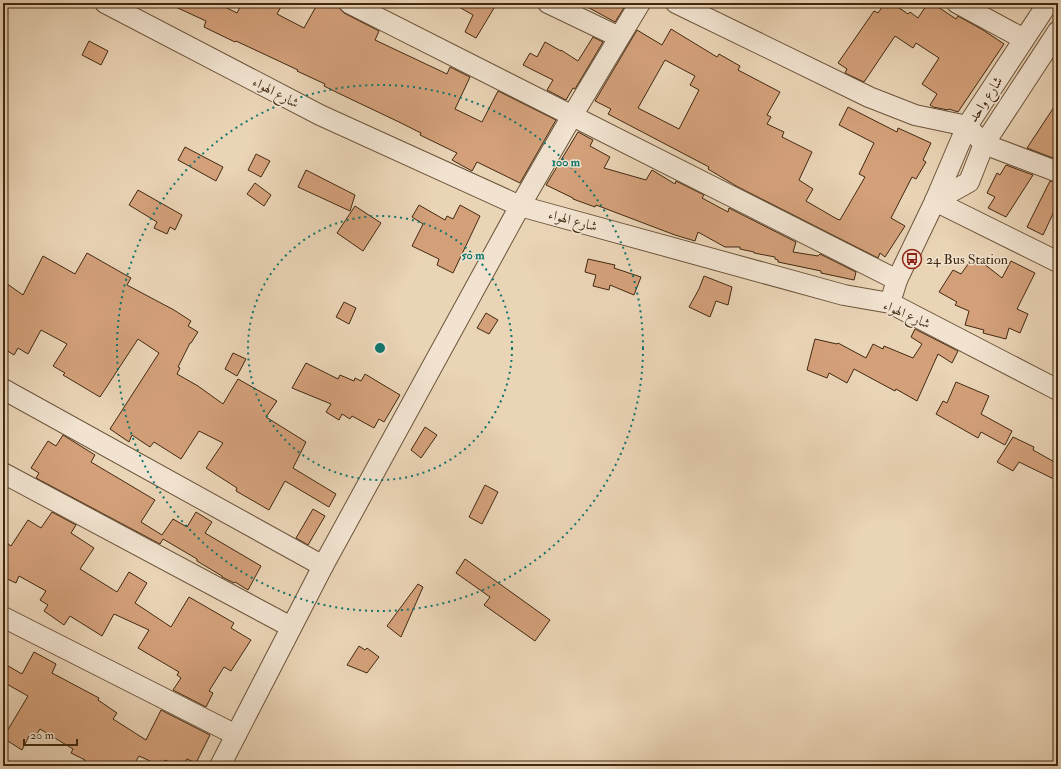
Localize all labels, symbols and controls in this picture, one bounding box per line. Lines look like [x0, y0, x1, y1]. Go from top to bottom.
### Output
street label: شارع الهواء [248, 73, 302, 114]
street label: شارع واحد [964, 73, 1009, 127]
text: 100 m [552, 155, 581, 170]
street label: شارع الهواء [546, 206, 599, 238]
text: 50 m [461, 248, 485, 263]
bus stop icon: 24 Bus Station [901, 248, 923, 270]
place label: 24 Bus Station [926, 251, 1008, 268]
street label: شارع الهواء [879, 297, 933, 335]
centre of rings [373, 341, 387, 355]
scale bar [24, 721, 77, 747]
text: 20 m [30, 728, 55, 743]

